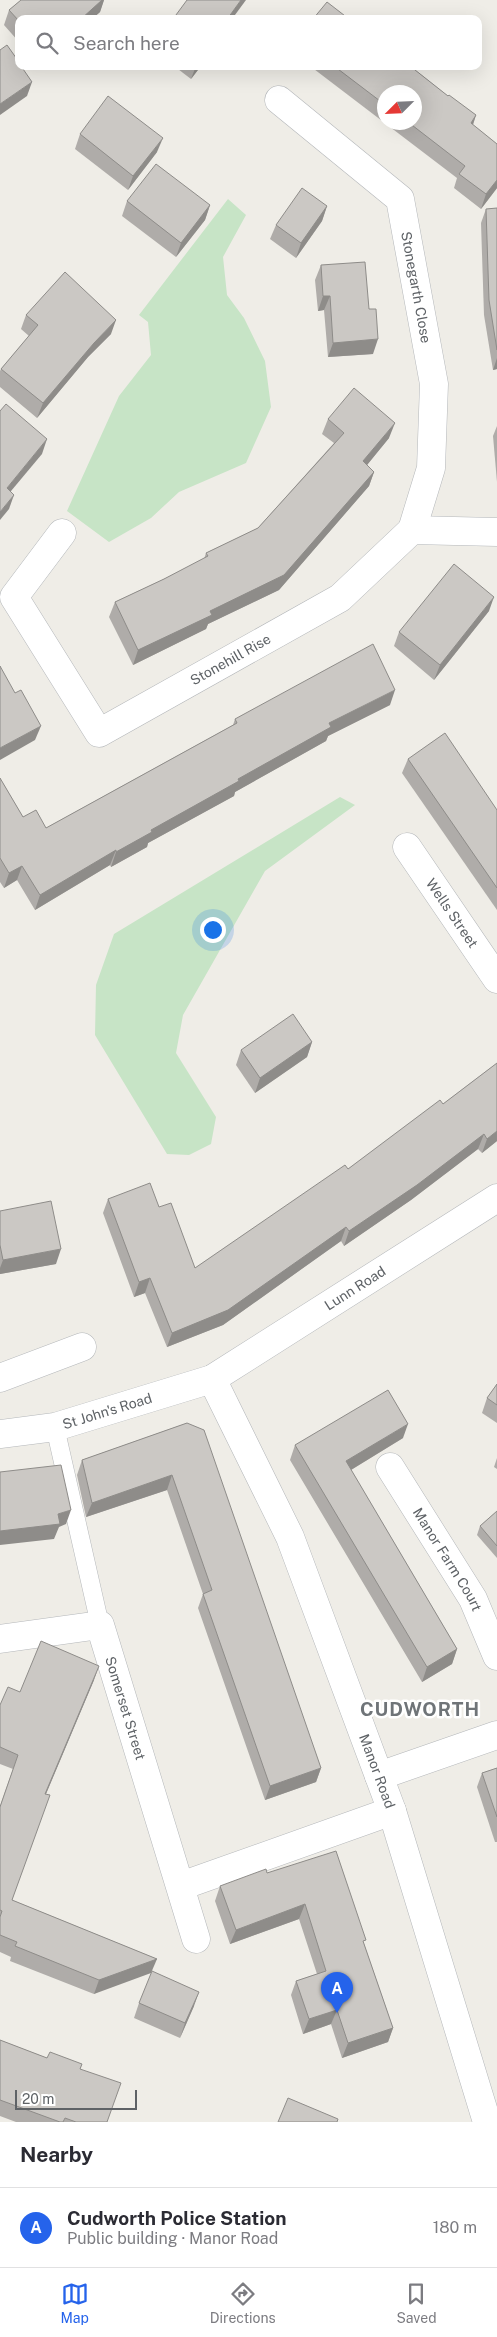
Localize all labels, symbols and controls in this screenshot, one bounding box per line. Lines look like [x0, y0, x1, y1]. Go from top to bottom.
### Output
search box [15, 15, 482, 70]
icon: search [33, 29, 61, 57]
text: Search here [73, 32, 180, 54]
north arrow [377, 85, 422, 130]
street label: Stonegarth Close [398, 230, 434, 344]
street label: Stonehill Rise [187, 630, 273, 688]
street label: Wells Street [423, 875, 481, 951]
your location [200, 917, 226, 943]
street label: Lunn Road [322, 1263, 388, 1313]
street label: St John's Road [60, 1390, 154, 1432]
street label: Manor Farm Court [410, 1505, 485, 1613]
street label: Somerset Street [102, 1655, 149, 1762]
district label: CUDWORTH [360, 1698, 480, 1720]
street label: Manor Road [356, 1732, 398, 1811]
pin: A [321, 1972, 353, 2013]
scale bar [15, 2087, 138, 2110]
text: 20 m [22, 2091, 54, 2107]
text: Nearby [20, 2142, 93, 2167]
text: Cudworth Police Station [67, 2207, 286, 2229]
text: A [30, 2218, 42, 2237]
text: 180 m [433, 2218, 477, 2237]
text: Public building · Manor Road [67, 2229, 278, 2248]
tab: Map [60, 2280, 89, 2326]
tab: Directions [210, 2280, 276, 2326]
tab: Saved [396, 2280, 437, 2326]

